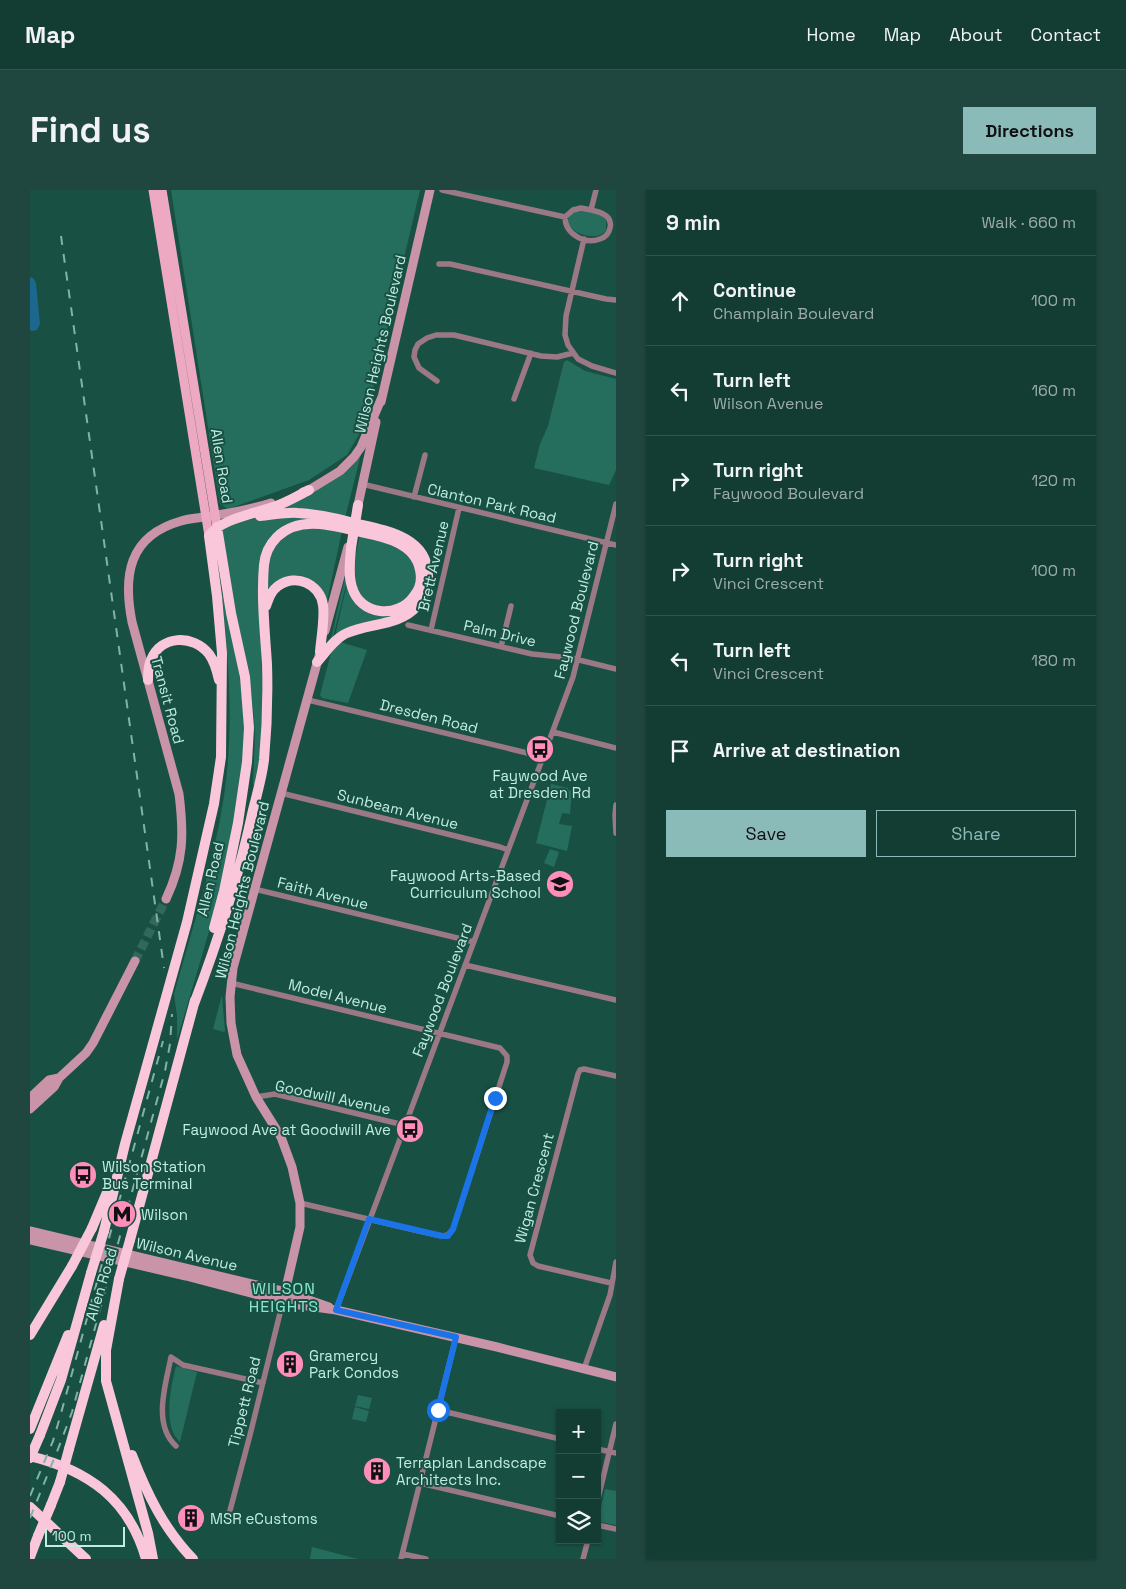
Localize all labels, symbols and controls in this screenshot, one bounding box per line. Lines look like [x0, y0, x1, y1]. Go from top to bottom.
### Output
text: Map [25, 19, 75, 50]
text: Home [807, 23, 856, 46]
text: Map [884, 23, 921, 46]
text: About [949, 23, 1003, 46]
text: Contact [1031, 23, 1101, 46]
button: Directions [963, 107, 1096, 154]
text: Find us [30, 108, 151, 152]
text: 9 min [666, 209, 721, 236]
text: Walk · 660 m [982, 212, 1076, 233]
street label: Wilson Heights Boulevard [350, 253, 410, 435]
text: Continue [713, 278, 796, 303]
icon: ahead [666, 287, 694, 315]
text: 100 m [1031, 290, 1076, 311]
text: Champlain Boulevard [713, 303, 874, 324]
text: Turn left [713, 368, 791, 393]
icon: left [666, 377, 694, 405]
text: 160 m [1031, 380, 1076, 401]
text: Wilson Avenue [713, 393, 823, 414]
street label: Allen Road [207, 427, 237, 505]
text: Turn right [713, 458, 803, 483]
icon: right [666, 467, 694, 495]
text: 120 m [1032, 470, 1076, 491]
street label: Clanton Park Road [426, 479, 558, 527]
text: Faywood Boulevard [713, 483, 864, 504]
street label: Brett Avenue [413, 519, 453, 613]
street label: Faywood Boulevard [550, 539, 602, 681]
text: Turn right [713, 548, 803, 573]
icon: right [666, 557, 694, 585]
text: 100 m [1031, 560, 1076, 581]
text: Vinci Crescent [713, 573, 824, 594]
street label: Palm Drive [462, 615, 538, 651]
text: Turn left [713, 638, 791, 663]
icon: left [666, 647, 694, 675]
text: 180 m [1031, 650, 1076, 671]
street label: Transit Road [147, 654, 189, 746]
text: Vinci Crescent [713, 663, 824, 684]
street label: Dresden Road [378, 695, 480, 737]
bus stop icon: Faywood Ave at Dresden Rd [525, 734, 555, 764]
icon: arrive [666, 737, 694, 765]
text: Arrive at destination [713, 738, 901, 763]
place label: Faywood Ave at Dresden Rd [489, 766, 591, 802]
street label: Sunbeam Avenue [335, 785, 461, 833]
street label: Wilson Heights Boulevard [211, 799, 273, 981]
button: Save [666, 810, 866, 857]
button: Share [876, 810, 1076, 857]
street label: Allen Road [192, 840, 228, 918]
place label: Faywood Arts-Based Curriculum School [390, 866, 541, 902]
school or university icon: Faywood Arts-Based Curriculum School [545, 869, 575, 899]
street label: Faith Avenue [276, 873, 371, 913]
street label: Faywood Boulevard [408, 920, 476, 1060]
street label: Model Avenue [287, 975, 389, 1017]
street label: Goodwill Avenue [273, 1075, 393, 1119]
route end [484, 1087, 507, 1110]
bus stop icon: Faywood Ave at Goodwill Ave [395, 1114, 425, 1144]
place label: Faywood Ave at Goodwill Ave [182, 1120, 391, 1139]
street label: Wigan Crescent [510, 1131, 558, 1245]
place label: Wilson Station Bus Terminal [102, 1157, 206, 1193]
bus stop icon: Wilson Station Bus Terminal [68, 1160, 98, 1190]
metro station icon: Wilson [107, 1199, 137, 1229]
place label: Wilson [141, 1205, 188, 1224]
street label: Wilson Avenue [134, 1233, 240, 1275]
street label: Allen Road [81, 1245, 121, 1323]
district label: WILSON HEIGHTS [249, 1278, 319, 1317]
place label: Gramercy Park Condos [309, 1346, 399, 1382]
building icon: Gramercy Park Condos [275, 1349, 305, 1379]
street label: Tippett Road [224, 1355, 264, 1449]
route start [427, 1399, 450, 1422]
map controls [556, 1409, 601, 1544]
button: + [556, 1409, 601, 1454]
place label: Terraplan Landscape Architects Inc. [396, 1453, 547, 1489]
button: − [556, 1454, 601, 1499]
building icon: Terraplan Landscape Architects Inc. [362, 1456, 392, 1486]
button: layers [556, 1499, 601, 1544]
building icon: MSR eCustoms [176, 1503, 206, 1533]
place label: MSR eCustoms [210, 1509, 318, 1528]
scale bar [45, 1524, 125, 1547]
text: 100 m [52, 1527, 91, 1545]

